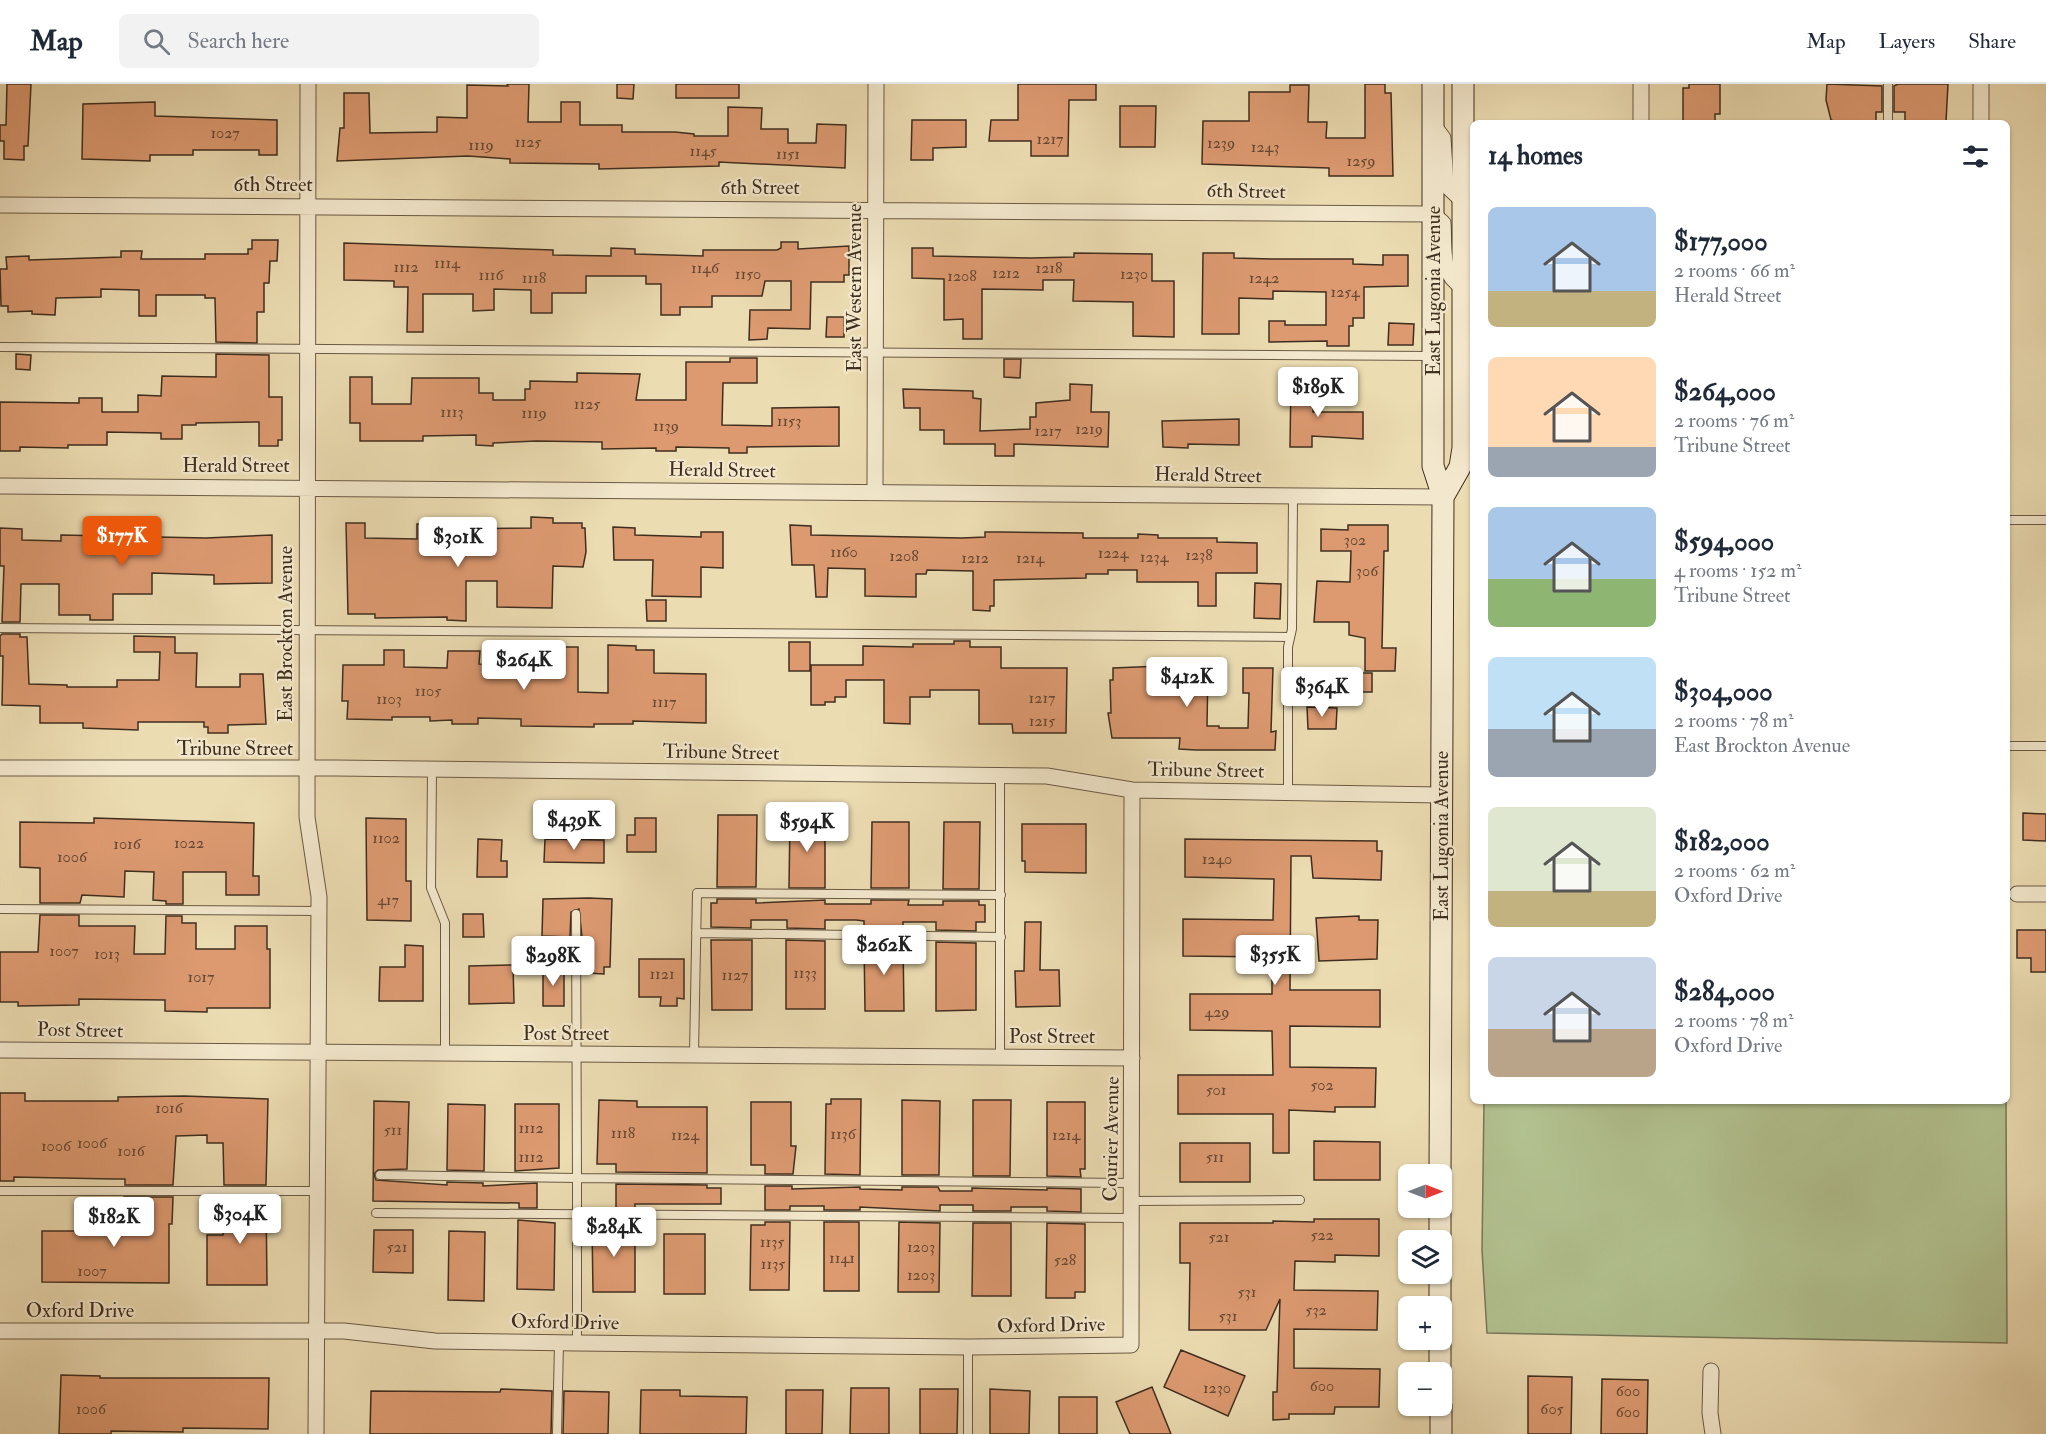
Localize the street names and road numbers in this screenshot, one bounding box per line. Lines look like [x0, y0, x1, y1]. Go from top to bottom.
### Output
street label: 6th Street [233, 172, 313, 197]
street label: 6th Street [720, 175, 800, 200]
street label: 6th Street [1206, 178, 1286, 204]
street label: East Western Avenue [842, 204, 867, 372]
street label: East Lugonia Avenue [1421, 206, 1446, 376]
street label: Herald Street [182, 453, 290, 478]
street label: Herald Street [668, 457, 776, 483]
street label: Herald Street [1154, 462, 1262, 488]
street label: East Brockton Avenue [273, 546, 298, 722]
street label: Tribune Street [177, 736, 294, 761]
street label: Tribune Street [663, 738, 780, 766]
street label: East Lugonia Avenue [1429, 751, 1454, 921]
street label: Tribune Street [1148, 756, 1265, 784]
street label: Post Street [37, 1017, 124, 1043]
street label: Post Street [523, 1021, 610, 1046]
street label: Post Street [1009, 1024, 1096, 1049]
street label: Courier Avenue [1097, 1076, 1125, 1202]
street label: Oxford Drive [26, 1298, 134, 1323]
street label: Oxford Drive [511, 1309, 619, 1335]
street label: Oxford Drive [997, 1312, 1105, 1338]

